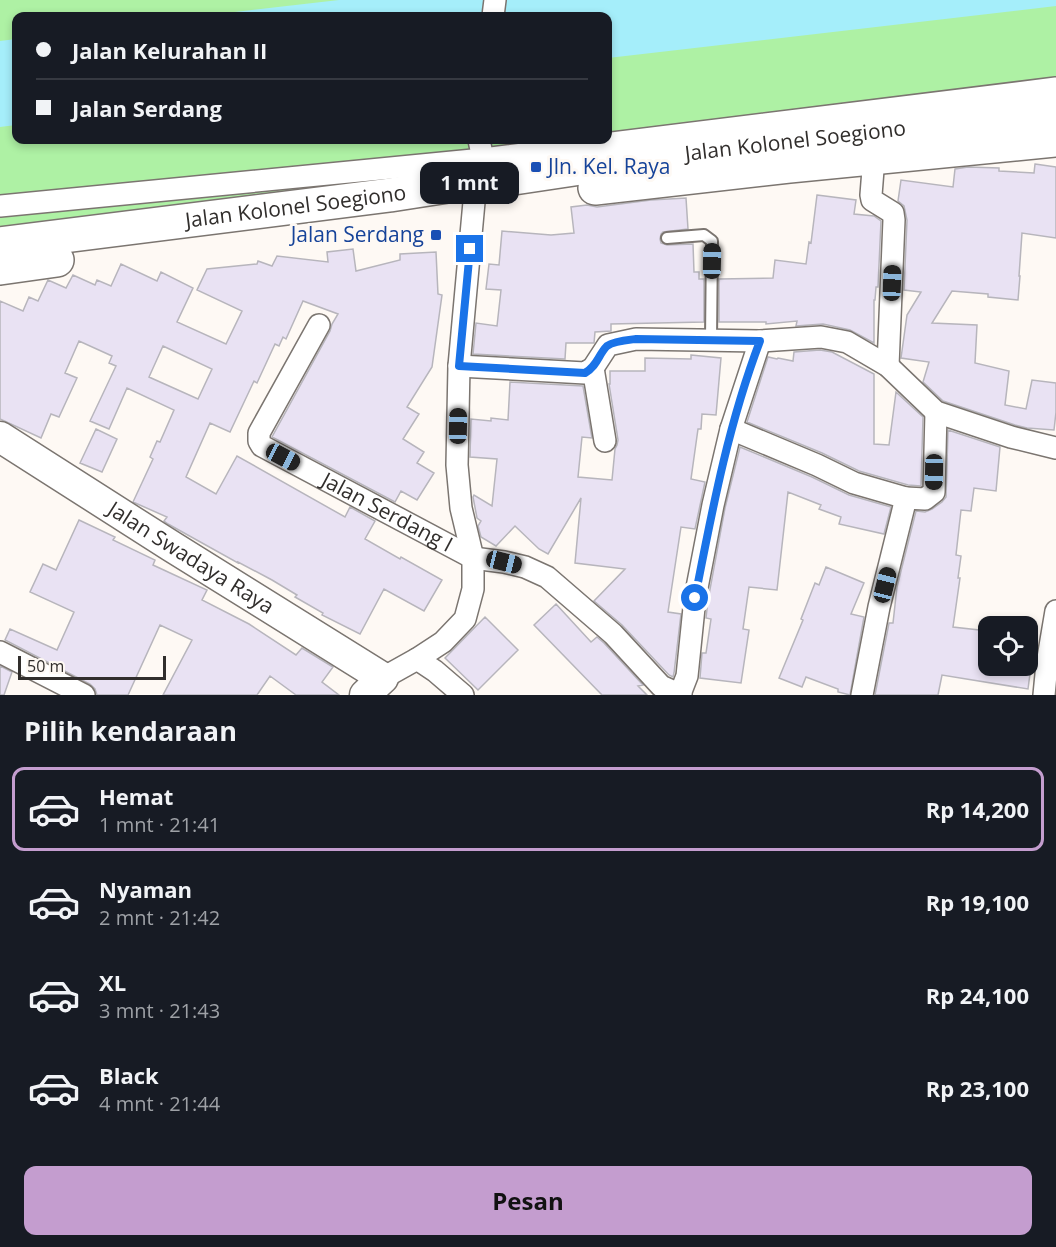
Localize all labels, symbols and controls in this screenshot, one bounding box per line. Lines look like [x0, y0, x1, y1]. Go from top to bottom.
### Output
text: Jalan Kelurahan II [72, 35, 267, 65]
text: Jalan Serdang [72, 93, 222, 123]
street label: Jalan Kolonel Soegiono [681, 113, 907, 167]
place label: Jln. Kel. Raya [546, 152, 671, 180]
marker: Jln. Kel. Raya [529, 160, 543, 174]
callout: 1 mnt [420, 162, 520, 204]
text: 1 mnt [440, 169, 499, 196]
street label: Jalan Kolonel Soegiono [181, 178, 408, 234]
place label: Jalan Serdang [289, 220, 424, 248]
marker: Jalan Serdang [429, 228, 443, 242]
route end [456, 235, 483, 262]
car [703, 243, 721, 279]
car [882, 265, 902, 301]
car [449, 408, 467, 444]
car [263, 441, 303, 473]
car [925, 454, 943, 490]
street label: Jalan Serdang I [315, 464, 458, 558]
street label: Jalan Swadaya Raya [101, 493, 280, 620]
car [484, 549, 524, 575]
car [872, 565, 898, 605]
route start [681, 584, 708, 611]
map controls [978, 616, 1038, 676]
button: locate [978, 616, 1038, 676]
scale bar [18, 653, 166, 680]
text: 50 m [27, 655, 64, 677]
text: Pilih kendaraan [24, 712, 237, 749]
text: Hemat [99, 781, 173, 811]
icon: car [27, 782, 81, 836]
text: Rp 14,200 [926, 794, 1029, 824]
text: 1 mnt · 21:41 [99, 811, 220, 838]
text: Nyaman [99, 874, 192, 904]
icon: car [27, 875, 81, 929]
text: Rp 19,100 [926, 887, 1029, 917]
text: 2 mnt · 21:42 [99, 904, 220, 931]
text: XL [99, 967, 126, 997]
icon: car [27, 968, 81, 1022]
text: Rp 24,100 [926, 980, 1029, 1010]
text: 3 mnt · 21:43 [99, 997, 220, 1024]
text: Black [99, 1060, 159, 1090]
icon: car [27, 1061, 81, 1115]
text: Rp 23,100 [926, 1073, 1029, 1103]
text: 4 mnt · 21:44 [99, 1090, 220, 1117]
button: Pesan [24, 1166, 1032, 1235]

